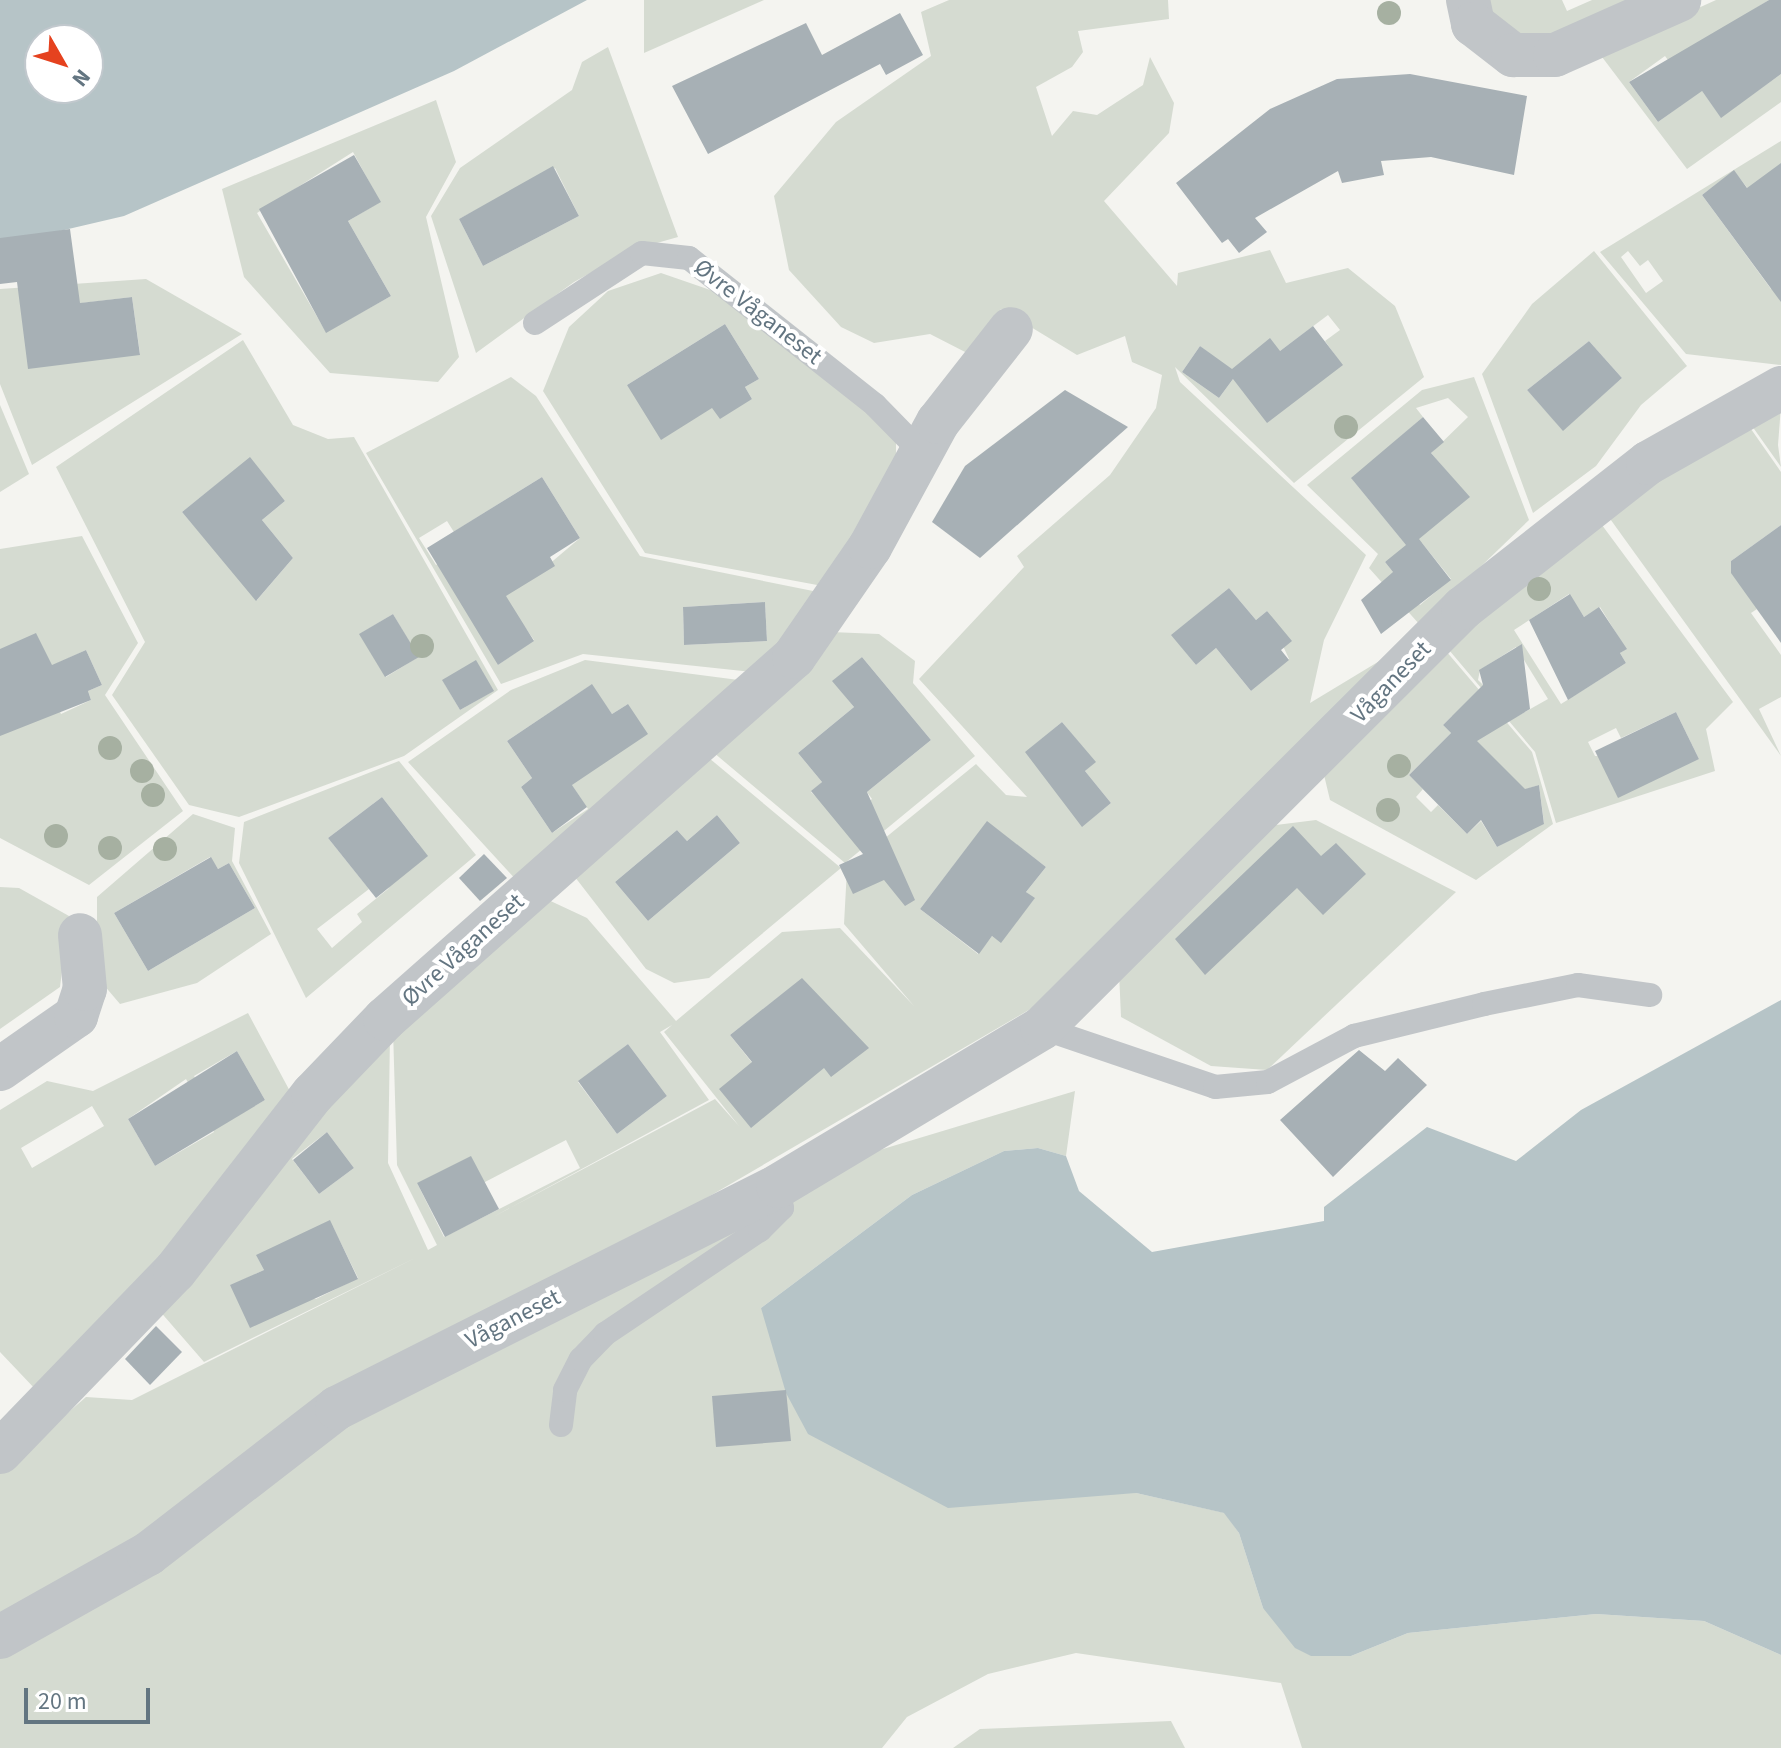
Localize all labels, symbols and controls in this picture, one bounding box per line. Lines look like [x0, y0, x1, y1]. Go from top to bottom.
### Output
north arrow [24, 24, 104, 104]
text: N [64, 62, 98, 94]
street label: Øvre Våganeset [688, 253, 828, 371]
street label: Våganeset [1345, 635, 1437, 729]
street label: Øvre Våganeset [396, 888, 530, 1012]
street label: Våganeset [461, 1283, 565, 1355]
scale bar [28, 1672, 154, 1722]
text: 20 m [38, 1684, 87, 1719]

